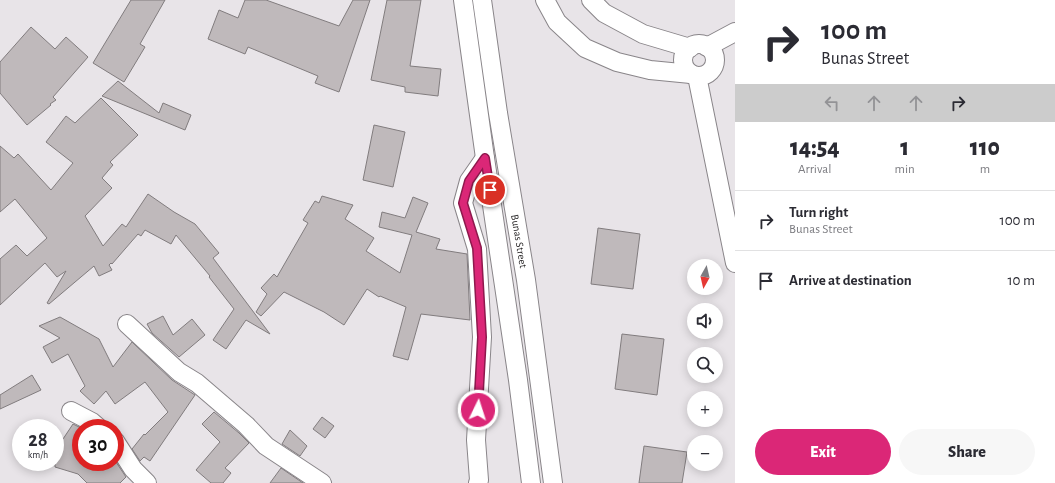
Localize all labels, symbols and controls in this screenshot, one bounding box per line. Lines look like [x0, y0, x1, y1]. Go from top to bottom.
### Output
icon: right [755, 16, 807, 68]
text: 100 m [821, 17, 887, 45]
text: Bunas Street [821, 50, 909, 68]
icon: left [821, 92, 843, 114]
icon: ahead [863, 92, 885, 114]
icon: ahead [905, 92, 927, 114]
icon: right [947, 92, 969, 114]
text: 14:54 [790, 136, 840, 160]
text: 1 [900, 136, 909, 160]
text: 110 [970, 136, 1000, 160]
text: Arrival [798, 163, 832, 176]
text: min [895, 163, 915, 176]
text: m [980, 163, 990, 176]
pin [473, 173, 507, 207]
icon: arrive [479, 179, 501, 201]
text: Turn right [789, 205, 848, 220]
icon: right [755, 210, 777, 232]
text: 100 m [1000, 213, 1035, 228]
street label: Bunas Street [509, 214, 529, 269]
text: Bunas Street [789, 223, 853, 236]
north arrow [687, 259, 723, 295]
map controls [687, 259, 723, 471]
icon: arrive [755, 270, 777, 292]
text: Arrive at destination [789, 273, 912, 288]
text: 10 m [1007, 273, 1035, 288]
button: sound [687, 303, 723, 339]
button: search [687, 347, 723, 383]
position arrow [457, 389, 499, 431]
button: + [687, 391, 723, 427]
speed limit sign: 30 [72, 419, 124, 471]
button: Exit [755, 429, 891, 475]
button: Share [899, 429, 1035, 475]
text: 28 [28, 430, 48, 450]
button: − [687, 435, 723, 471]
text: km/h [28, 450, 48, 460]

